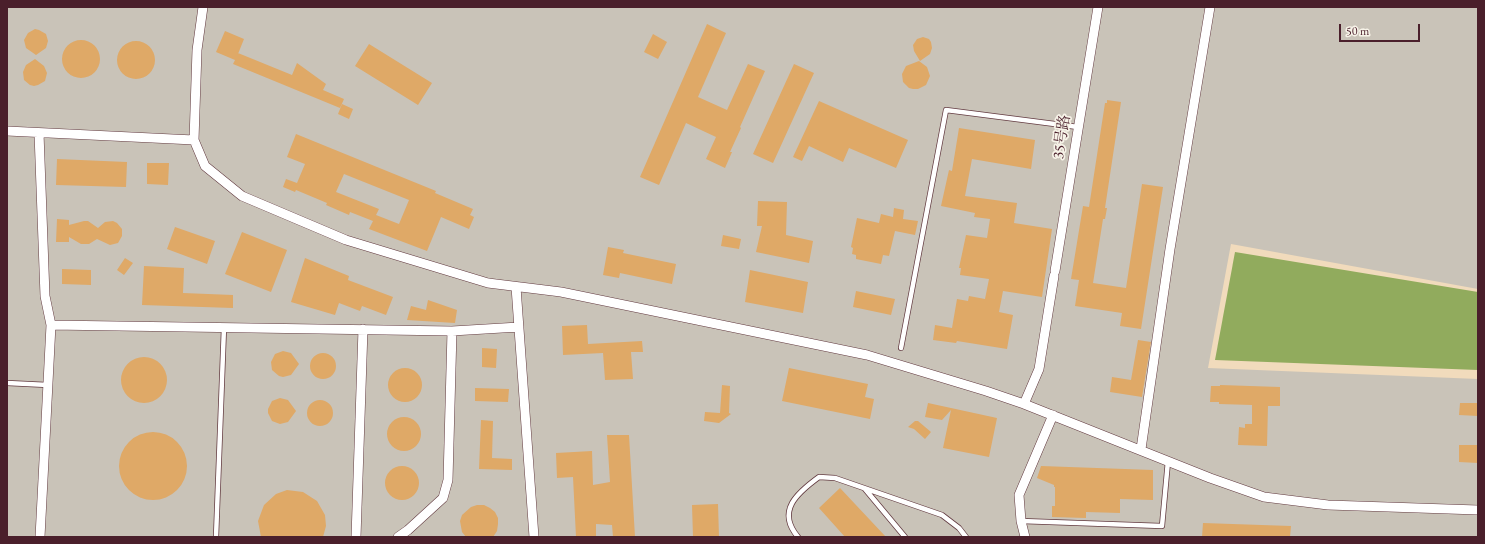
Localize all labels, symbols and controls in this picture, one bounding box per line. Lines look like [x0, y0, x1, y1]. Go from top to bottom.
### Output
scale bar [1341, 16, 1422, 42]
text: 50 m [1346, 23, 1369, 39]
street label: 35号路 [1050, 114, 1074, 160]

